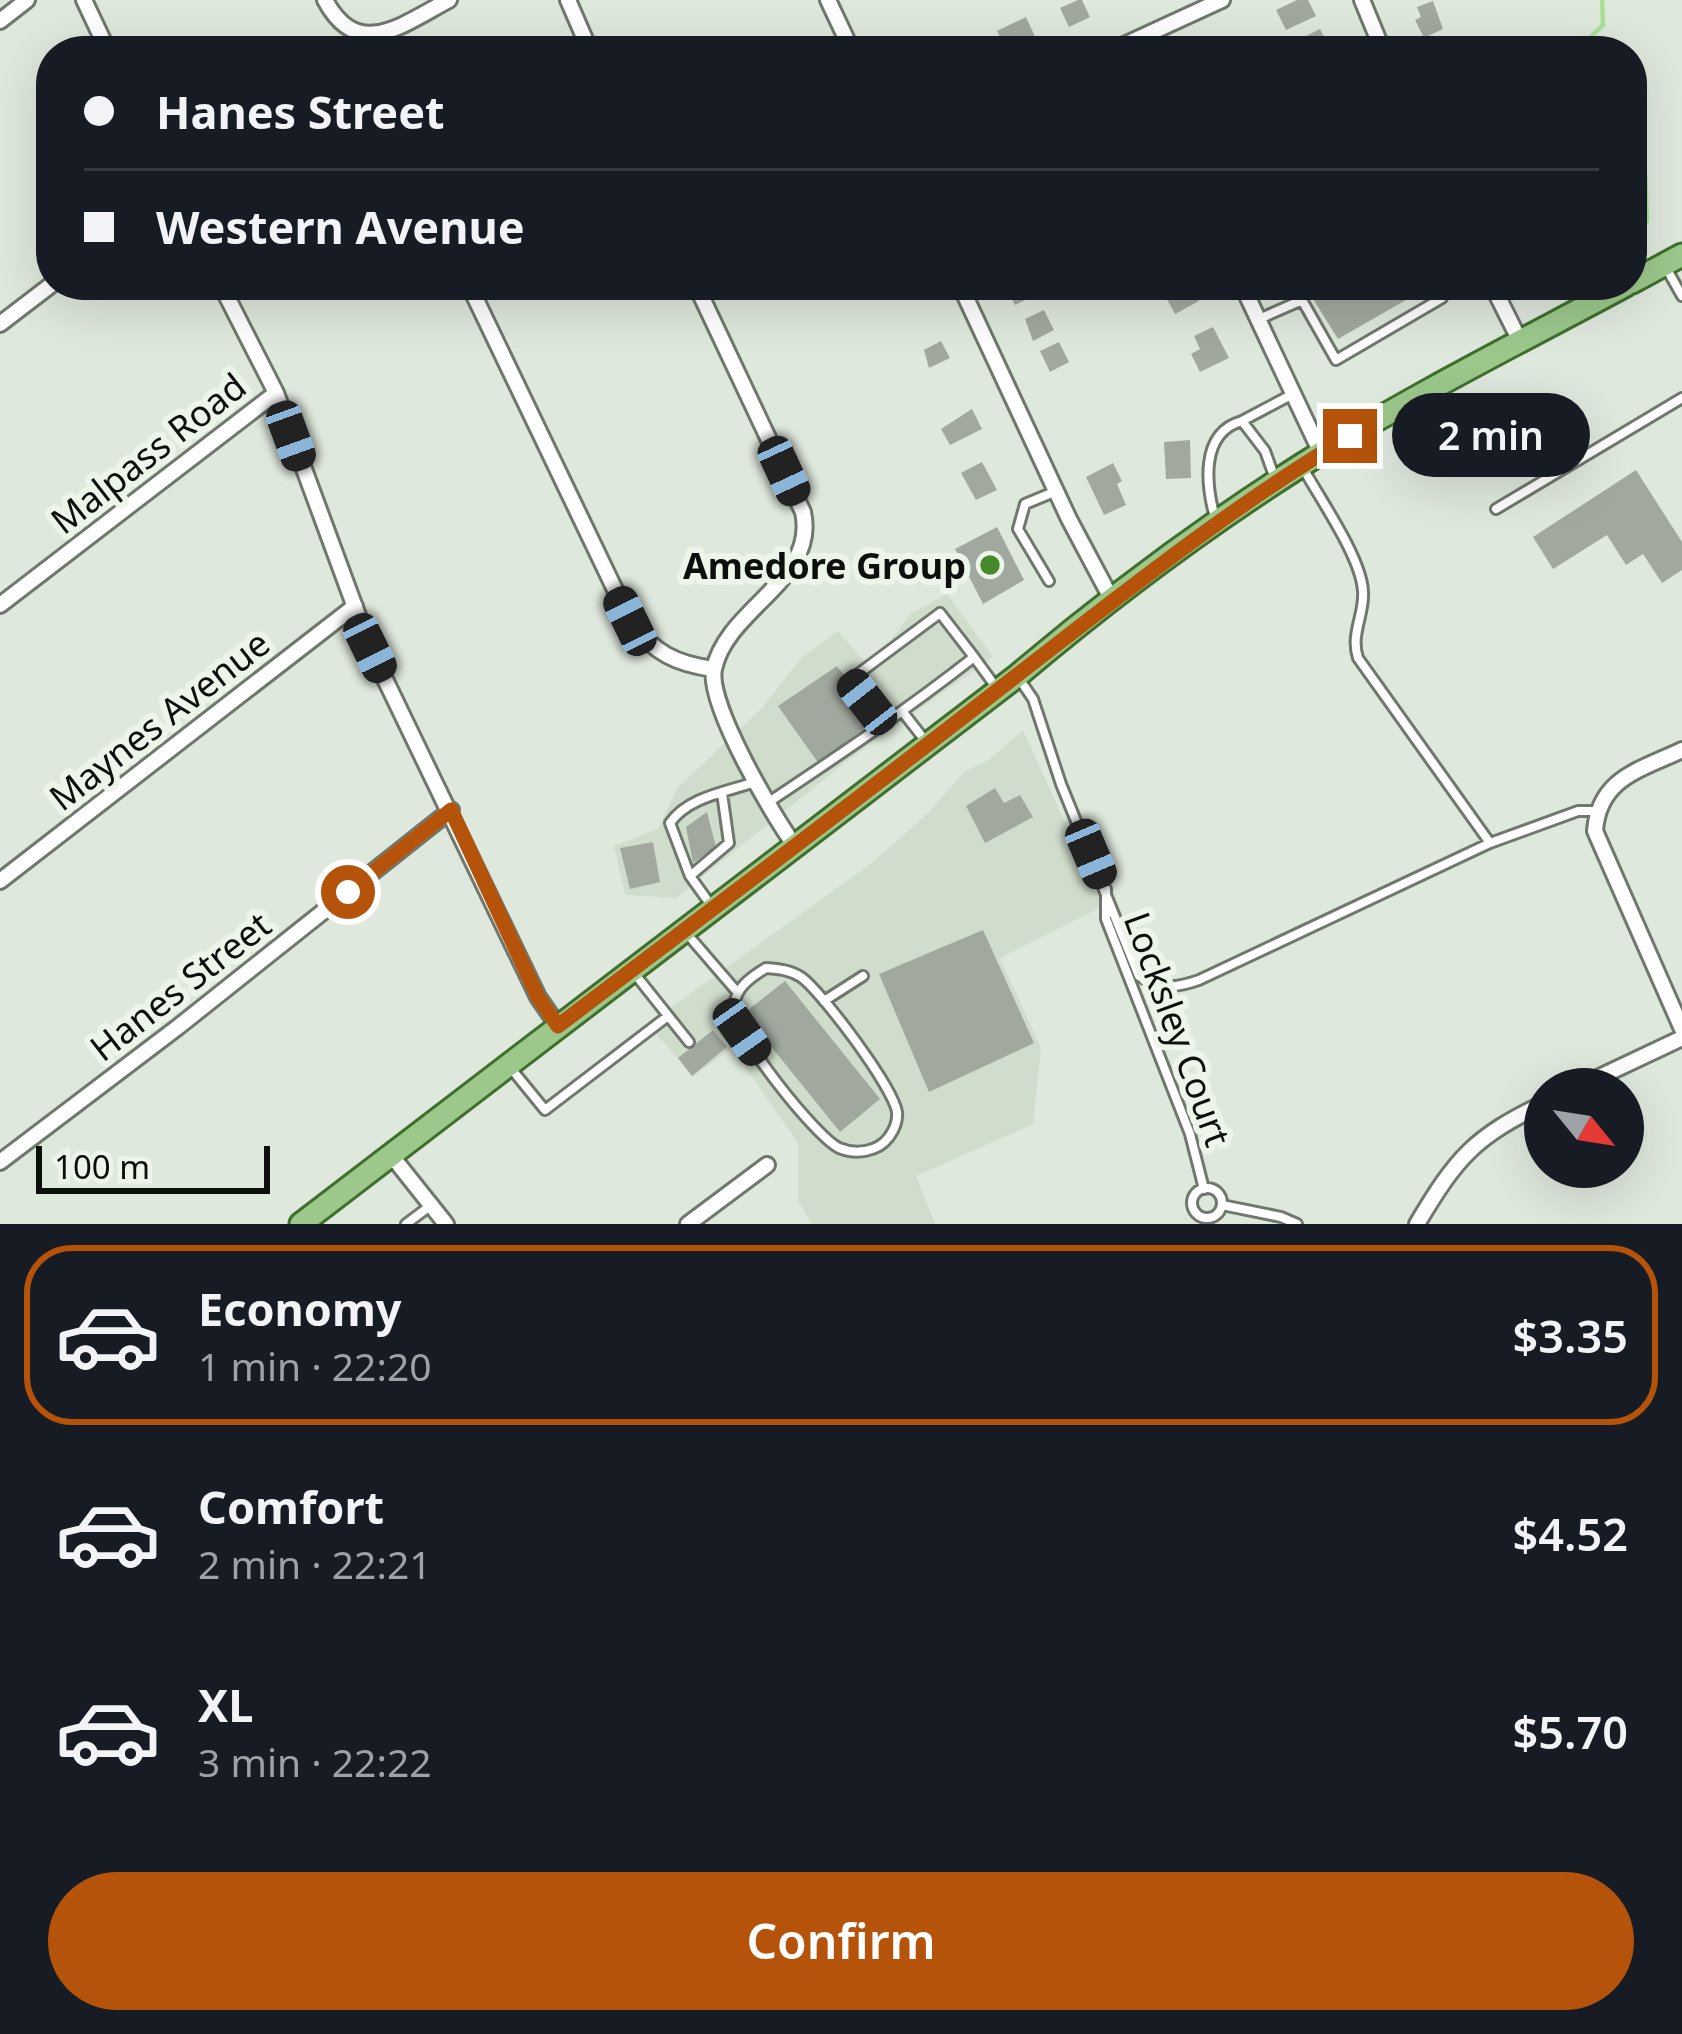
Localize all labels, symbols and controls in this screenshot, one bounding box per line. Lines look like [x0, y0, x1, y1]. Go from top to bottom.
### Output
text: Hanes Street [156, 81, 445, 142]
text: Western Avenue [156, 196, 525, 257]
street label: Malpass Road [40, 361, 256, 545]
callout: 2 min [1392, 394, 1590, 478]
car [262, 396, 320, 476]
text: 2 min [1438, 408, 1544, 461]
route end [1323, 409, 1377, 463]
car [752, 431, 816, 511]
place label: Amedore Group [683, 541, 966, 590]
marker: Amedore Group [977, 552, 1003, 578]
car [598, 581, 662, 661]
car [338, 608, 402, 688]
street label: Maynes Avenue [39, 619, 279, 821]
car [831, 663, 903, 741]
car [1060, 814, 1122, 894]
route start [321, 865, 375, 919]
street label: Hanes Street [80, 900, 280, 1072]
street label: Locksley Court [1113, 905, 1243, 1153]
car [707, 992, 777, 1072]
north arrow [1524, 1068, 1644, 1188]
map controls [1524, 1068, 1644, 1188]
scale bar [36, 1140, 270, 1193]
text: 100 m [54, 1144, 150, 1189]
text: Economy [198, 1278, 402, 1339]
icon: car [54, 1281, 162, 1389]
text: $3.35 [1513, 1305, 1628, 1366]
text: 1 min · 22:20 [198, 1339, 432, 1392]
text: Comfort [198, 1476, 384, 1537]
icon: car [54, 1479, 162, 1587]
text: $4.52 [1513, 1503, 1628, 1564]
text: 2 min · 22:21 [198, 1537, 432, 1590]
text: XL [198, 1674, 253, 1735]
icon: car [54, 1677, 162, 1785]
text: $5.70 [1513, 1701, 1628, 1762]
text: 3 min · 22:22 [198, 1735, 432, 1788]
button: Confirm [48, 1872, 1634, 2010]

